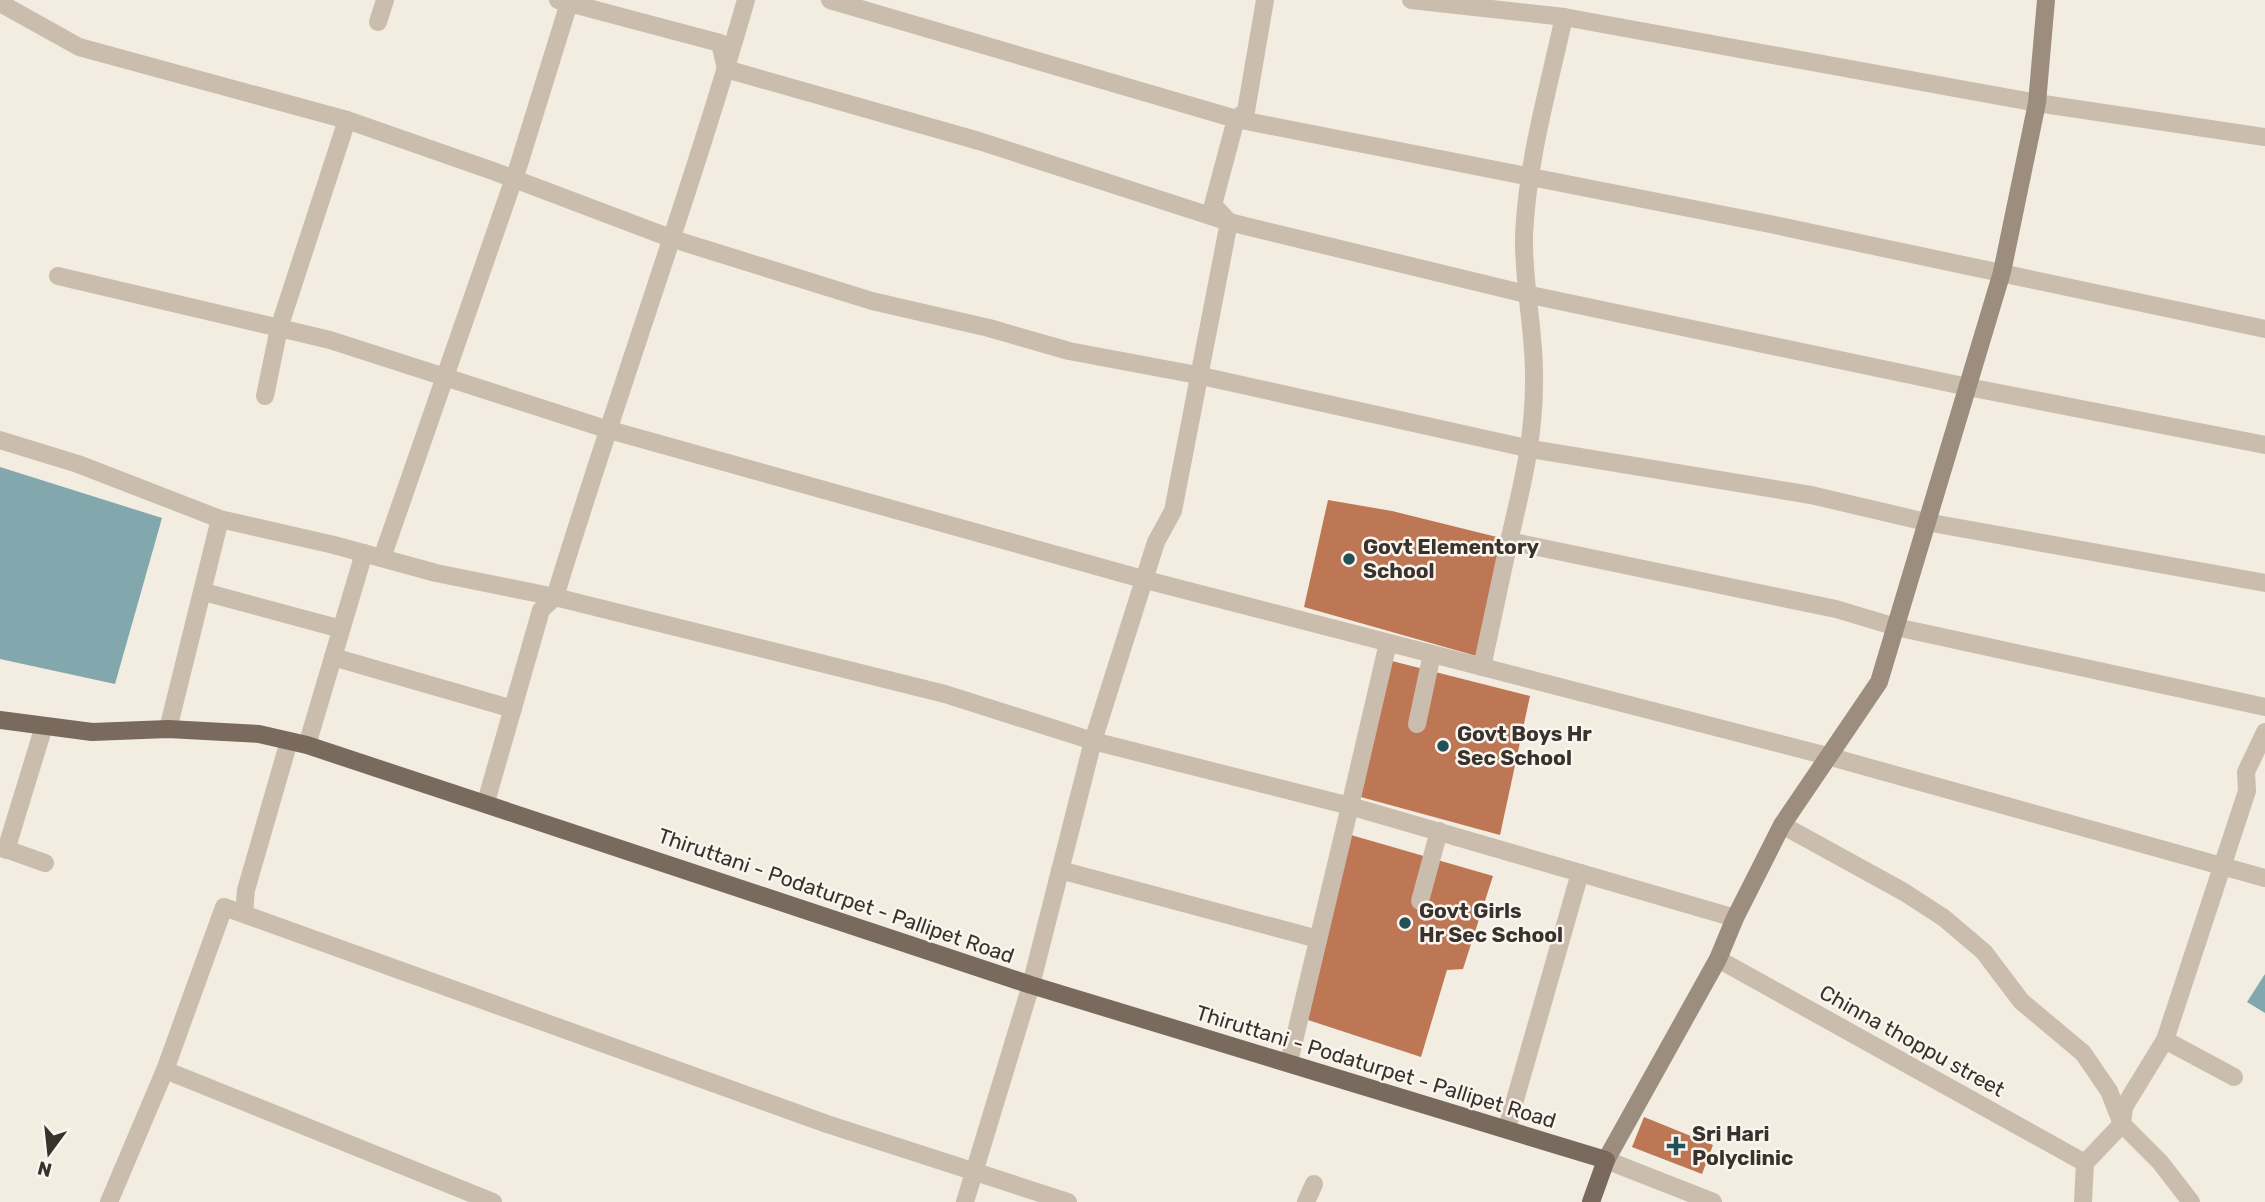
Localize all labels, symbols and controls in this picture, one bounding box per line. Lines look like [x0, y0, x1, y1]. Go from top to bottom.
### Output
place label: Govt Elementory School [1363, 534, 1539, 583]
marker: Govt Elementory School [1341, 551, 1357, 567]
place label: Govt Boys Hr Sec School [1457, 721, 1592, 770]
marker: Govt Boys Hr Sec School [1435, 738, 1451, 754]
street label: Thiruttani - Podaturpet - Pallipet Road [655, 823, 1018, 968]
place label: Govt Girls Hr Sec School [1419, 898, 1563, 947]
marker: Govt Girls Hr Sec School [1397, 915, 1413, 931]
street label: Chinna thoppu street [1815, 979, 2009, 1102]
street label: Thiruttani - Podaturpet - Pallipet Road [1193, 1000, 1559, 1133]
north arrow [14, 1118, 84, 1188]
place label: Sri Hari Polyclinic [1692, 1121, 1793, 1170]
marker: Sri Hari Polyclinic [1666, 1136, 1686, 1156]
text: N [35, 1156, 54, 1182]

